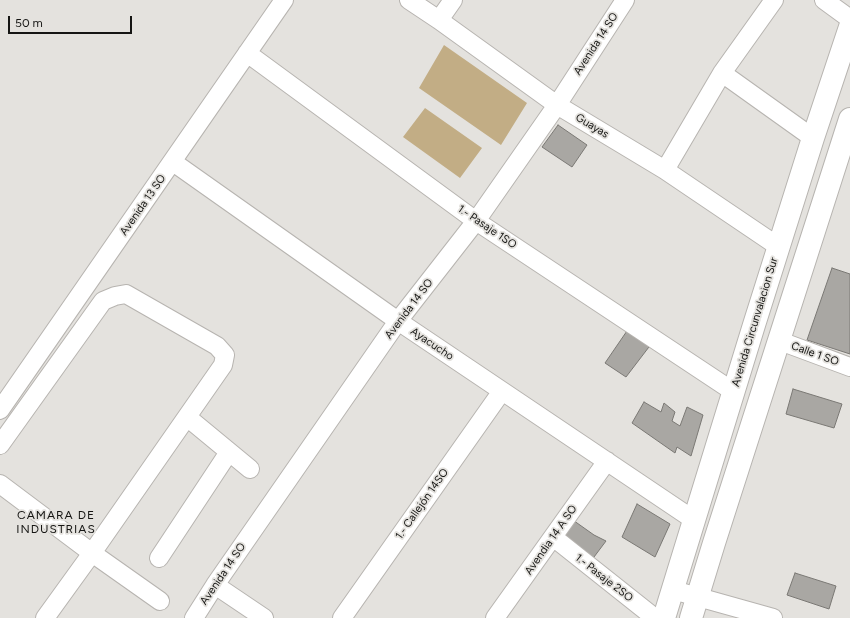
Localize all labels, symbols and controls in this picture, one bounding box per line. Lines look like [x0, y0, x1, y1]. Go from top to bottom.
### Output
scale bar [10, 8, 134, 34]
street label: Avenida 14 SO [571, 10, 621, 78]
text: 50 m [15, 16, 43, 30]
street label: Guayas [573, 111, 611, 141]
street label: Avenida 13 SO [117, 172, 169, 238]
street label: 1.- Pasaje 1SO [455, 202, 519, 252]
street label: Avenida Circunvalacion Sur [729, 256, 781, 388]
street label: Avenida 14 SO [382, 276, 436, 342]
street label: Ayacucho [408, 325, 456, 363]
street label: Calle 1 SO [789, 339, 841, 369]
street label: 1.- Callejón 14SO [393, 466, 451, 542]
street label: Avendia 14 A SO [522, 503, 580, 577]
district label: CAMARA DE INDUSTRIAS [16, 508, 96, 536]
street label: Avenida 14 SO [197, 541, 249, 607]
street label: 1.- Pasaje 2SO [572, 551, 636, 605]

